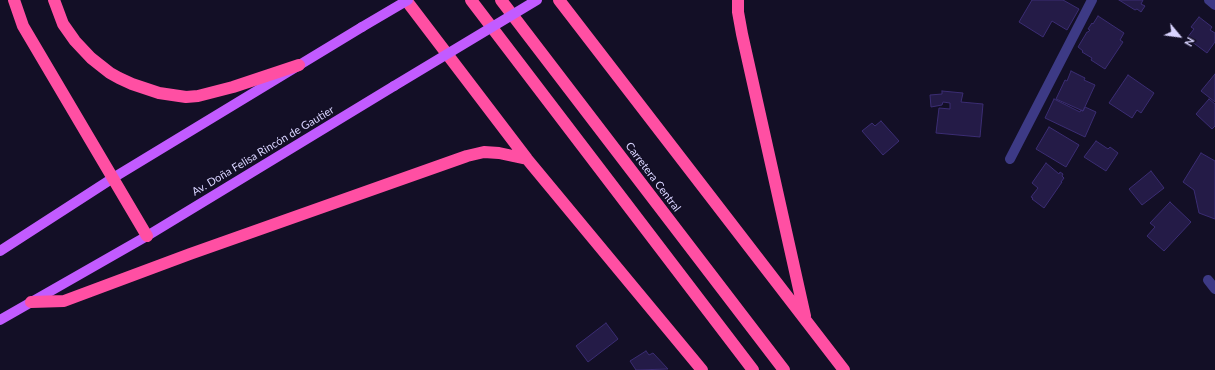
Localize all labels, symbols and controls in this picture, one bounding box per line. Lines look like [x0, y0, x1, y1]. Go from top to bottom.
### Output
north arrow [1159, 16, 1199, 56]
text: N [1182, 35, 1198, 49]
street label: Av. Doña Felisa Rincón de Gautier [190, 103, 336, 199]
street label: Carretera Central [623, 140, 683, 214]

